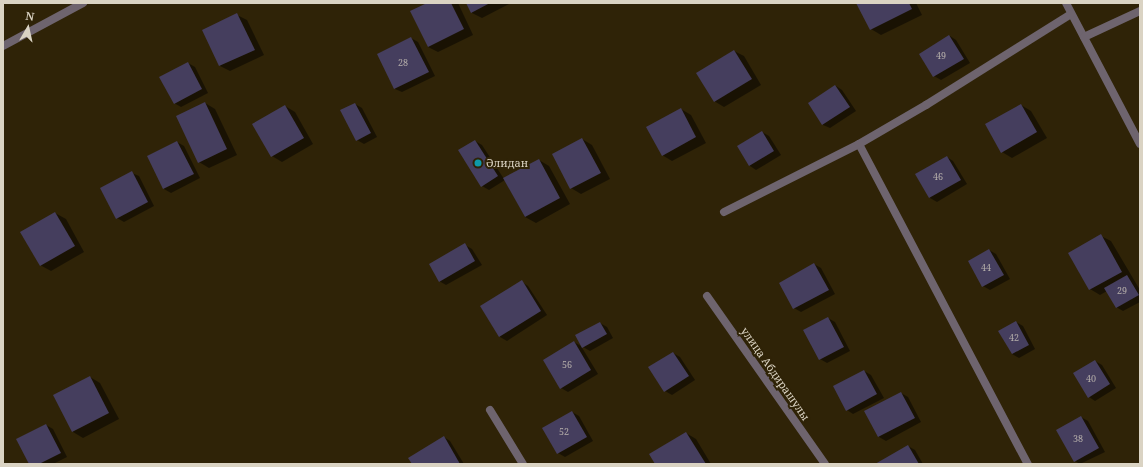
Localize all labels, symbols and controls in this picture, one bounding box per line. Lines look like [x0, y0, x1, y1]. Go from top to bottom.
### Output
north arrow [8, 8, 48, 48]
text: N [24, 8, 35, 24]
house number: 49 [936, 51, 946, 61]
house number: 28 [398, 58, 408, 68]
place label: Әлидан [486, 156, 528, 170]
marker: Әлидан [473, 158, 483, 168]
house number: 46 [933, 172, 943, 182]
house number: 44 [981, 263, 991, 273]
house number: 29 [1117, 286, 1127, 296]
street label: улица Абдирашулы [738, 325, 812, 423]
house number: 42 [1009, 333, 1019, 343]
house number: 56 [562, 360, 572, 370]
house number: 40 [1086, 374, 1096, 384]
house number: 52 [559, 427, 569, 437]
house number: 38 [1073, 434, 1083, 444]

